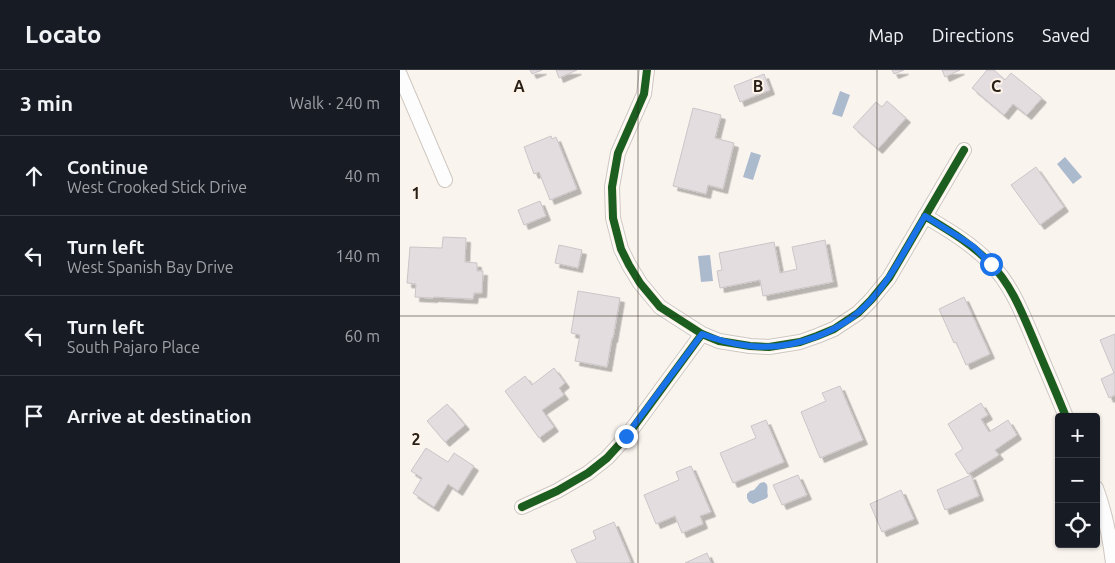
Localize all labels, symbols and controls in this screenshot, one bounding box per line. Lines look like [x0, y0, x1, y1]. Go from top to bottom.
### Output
text: Locato [25, 21, 101, 48]
text: Map [868, 25, 904, 45]
text: Directions [932, 25, 1014, 45]
text: Saved [1042, 25, 1090, 45]
text: A [513, 77, 525, 95]
text: B [753, 77, 763, 95]
text: C [991, 77, 1001, 95]
text: 3 min [20, 91, 73, 115]
text: Walk · 240 m [289, 94, 380, 112]
text: Continue [67, 156, 148, 178]
icon: ahead [20, 162, 48, 190]
text: 40 m [344, 167, 380, 185]
text: West Crooked Stick Drive [67, 178, 247, 196]
text: 1 [411, 184, 421, 202]
text: Turn left [67, 236, 145, 258]
icon: left [20, 242, 48, 270]
text: 140 m [335, 247, 380, 265]
route start [980, 253, 1003, 276]
text: West Spanish Bay Drive [67, 258, 234, 276]
text: Turn left [67, 316, 145, 338]
icon: left [20, 322, 48, 350]
text: 60 m [344, 327, 380, 345]
text: South Pajaro Place [67, 338, 200, 356]
icon: arrive [20, 402, 48, 430]
text: Arrive at destination [67, 405, 252, 427]
map controls [1055, 413, 1100, 548]
button: + [1055, 413, 1100, 458]
route end [615, 425, 638, 448]
text: 2 [411, 430, 421, 448]
button: − [1055, 458, 1100, 503]
button: locate [1055, 503, 1100, 548]

